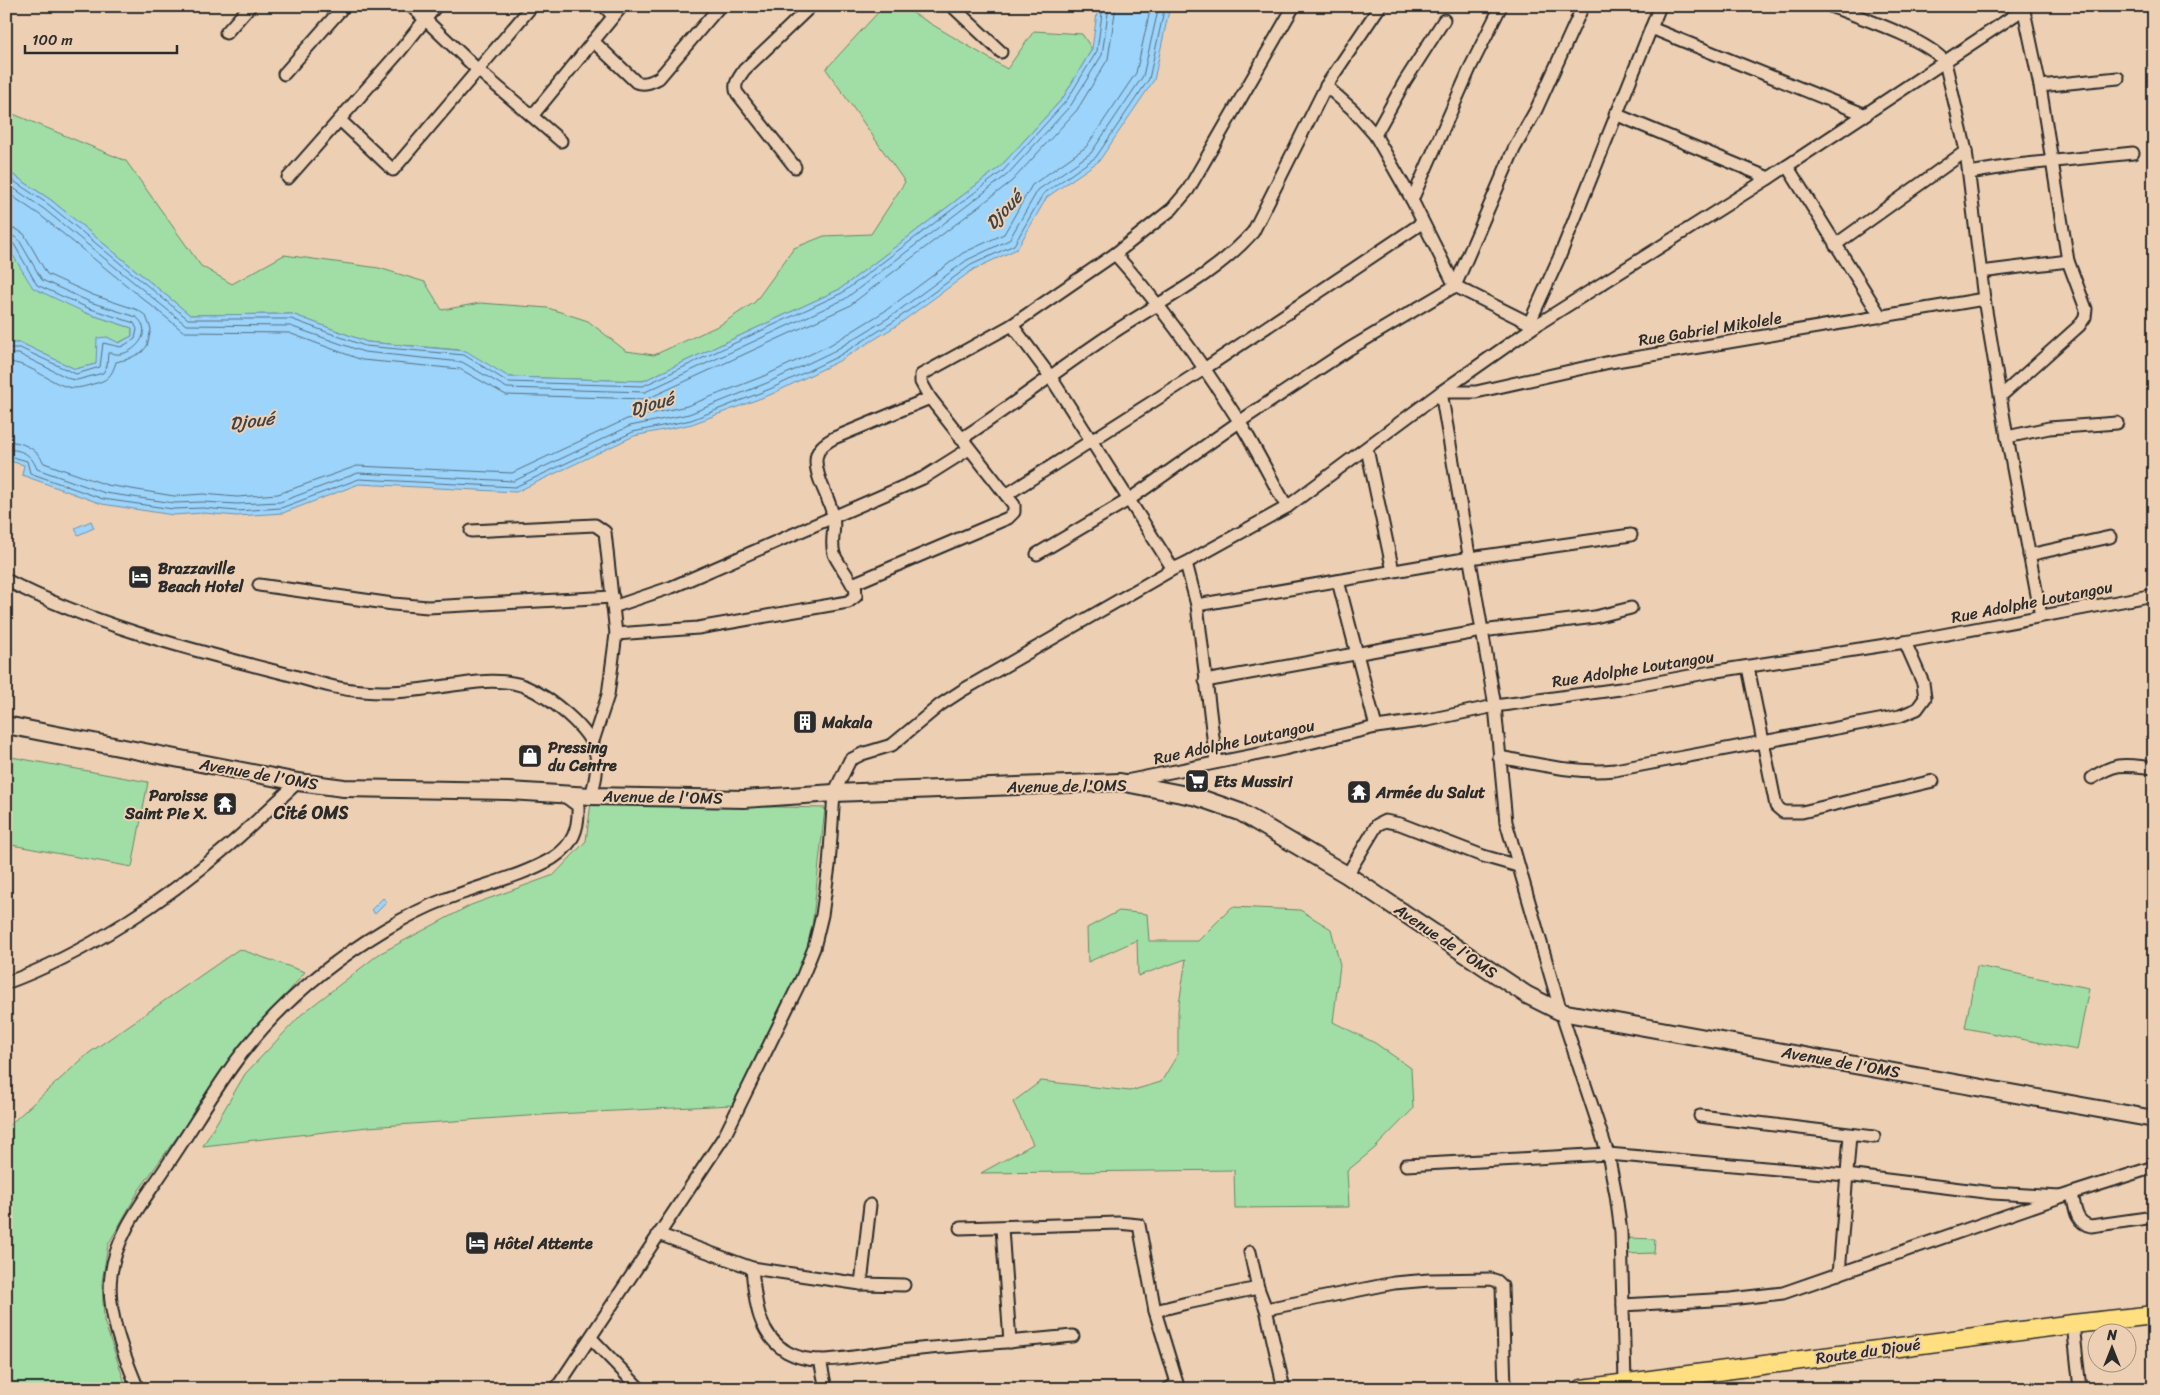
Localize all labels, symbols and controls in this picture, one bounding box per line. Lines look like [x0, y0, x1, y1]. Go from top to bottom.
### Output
scale bar [25, 22, 178, 54]
text: 100 m [32, 27, 73, 53]
water label: Djoué [977, 181, 1033, 237]
street label: Rue Gabriel Mikolele [1636, 303, 1784, 355]
water label: Djoué [626, 382, 681, 426]
water label: Djoué [228, 402, 279, 440]
place label: Brazzaville Beach Hotel [158, 554, 245, 601]
hotel icon: Brazzaville Beach Hotel [127, 564, 153, 590]
street label: Rue Adolphe Loutangou [1949, 572, 2116, 632]
street label: Rue Adolphe Loutangou [1550, 642, 1717, 696]
place label: Makala [821, 708, 873, 737]
building icon: Makala [792, 709, 818, 735]
street label: Rue Adolphe Loutangou [1151, 711, 1318, 773]
place label: Pressing du Centre [548, 733, 617, 780]
shop icon: Pressing du Centre [517, 743, 543, 769]
street label: Avenue de l'OMS [196, 749, 321, 799]
place label: Ets Mussiri [1214, 767, 1293, 796]
supermarket icon: Ets Mussiri [1184, 768, 1210, 794]
street label: Avenue de l'OMS [1006, 770, 1127, 802]
place label: Armée du Salut [1375, 778, 1485, 807]
temple icon: Armée du Salut [1346, 779, 1372, 805]
place label: Paroisse Saint Pie X. [124, 781, 209, 828]
street label: Avenue de l'OMS [602, 781, 723, 813]
temple icon: Paroisse Saint Pie X. [212, 791, 238, 817]
district label: Cité OMS [273, 797, 349, 829]
street label: Avenue de l'OMS [1387, 895, 1504, 987]
street label: Avenue de l'OMS [1778, 1037, 1903, 1087]
place label: Hôtel Attente [493, 1229, 593, 1258]
hotel icon: Hôtel Attente [464, 1230, 490, 1256]
north arrow [2088, 1322, 2138, 1372]
text: N [2106, 1323, 2117, 1348]
street label: Route du Djoué [1814, 1329, 1922, 1373]

